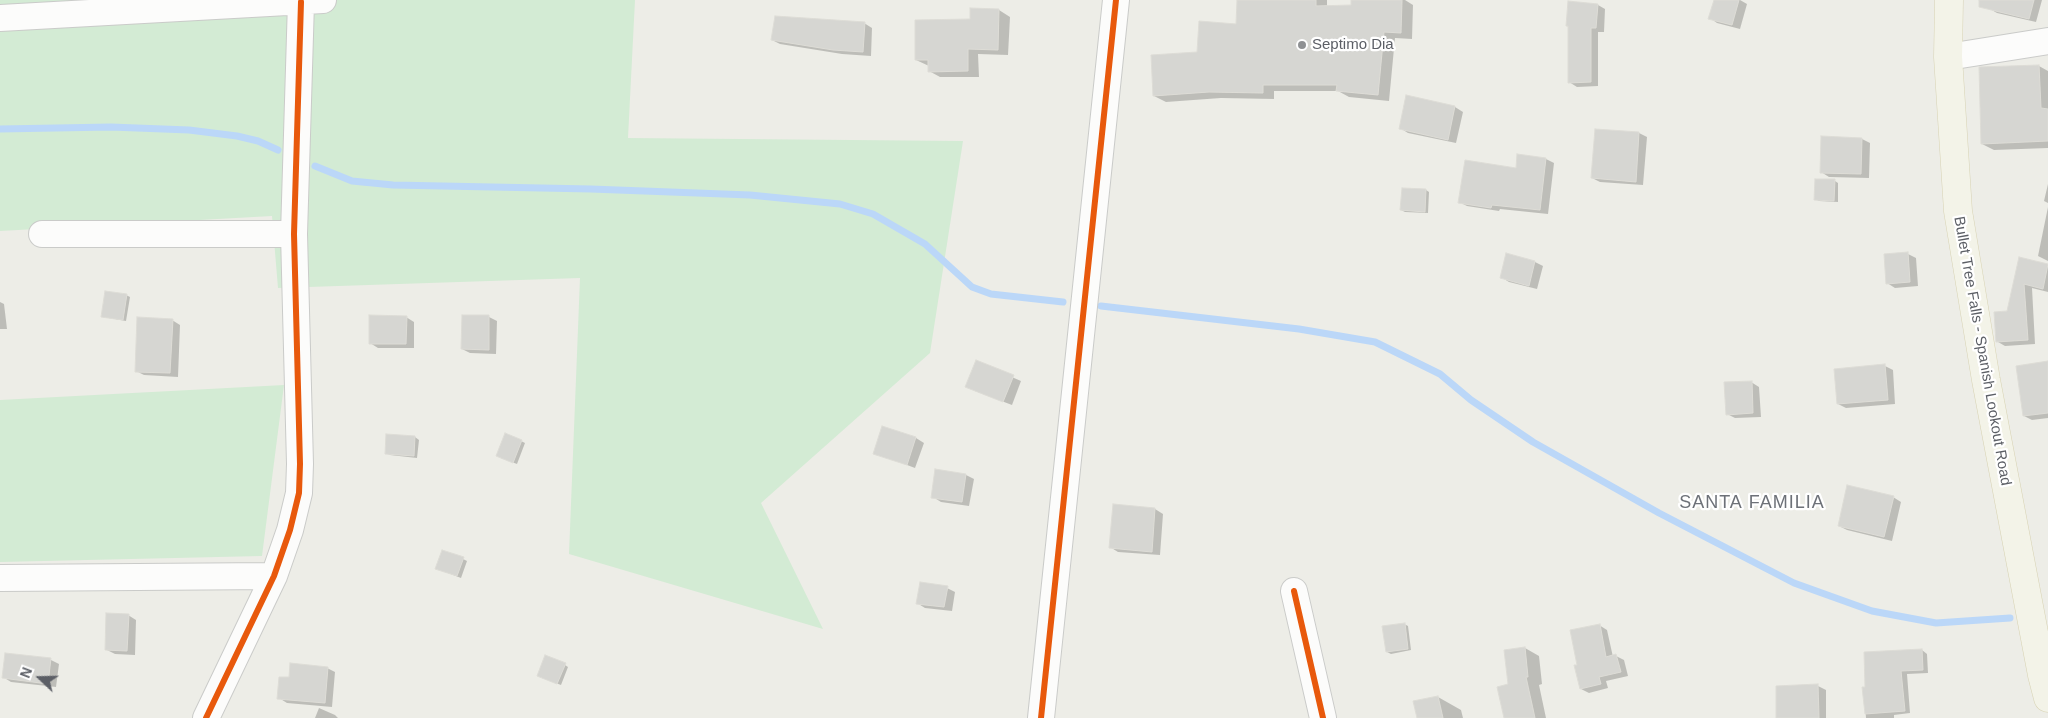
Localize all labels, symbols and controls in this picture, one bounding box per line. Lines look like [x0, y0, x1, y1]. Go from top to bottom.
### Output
place label: Septimo Dia [1312, 36, 1394, 54]
marker: Septimo Dia [1296, 39, 1308, 51]
street label: Bullet Tree Falls - Spanish Lookout Road [1949, 215, 2015, 487]
district label: SANTA FAMILIA [1678, 492, 1826, 514]
north arrow [15, 653, 65, 703]
text: N [17, 665, 35, 680]

